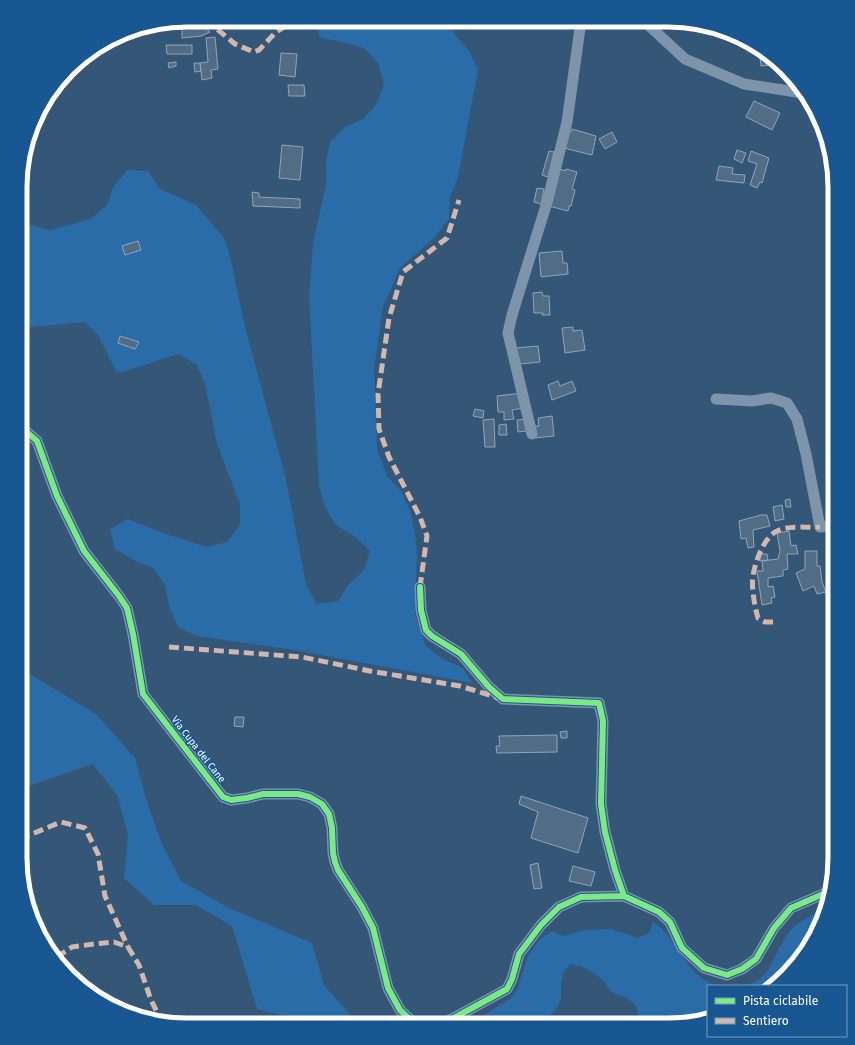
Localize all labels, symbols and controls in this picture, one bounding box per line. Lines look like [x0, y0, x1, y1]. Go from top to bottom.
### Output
street label: Via Cupa del Cane [169, 714, 228, 785]
legend [707, 985, 847, 1037]
text: Pista ciclabile [743, 994, 818, 1008]
text: Sentiero [743, 1014, 789, 1028]

